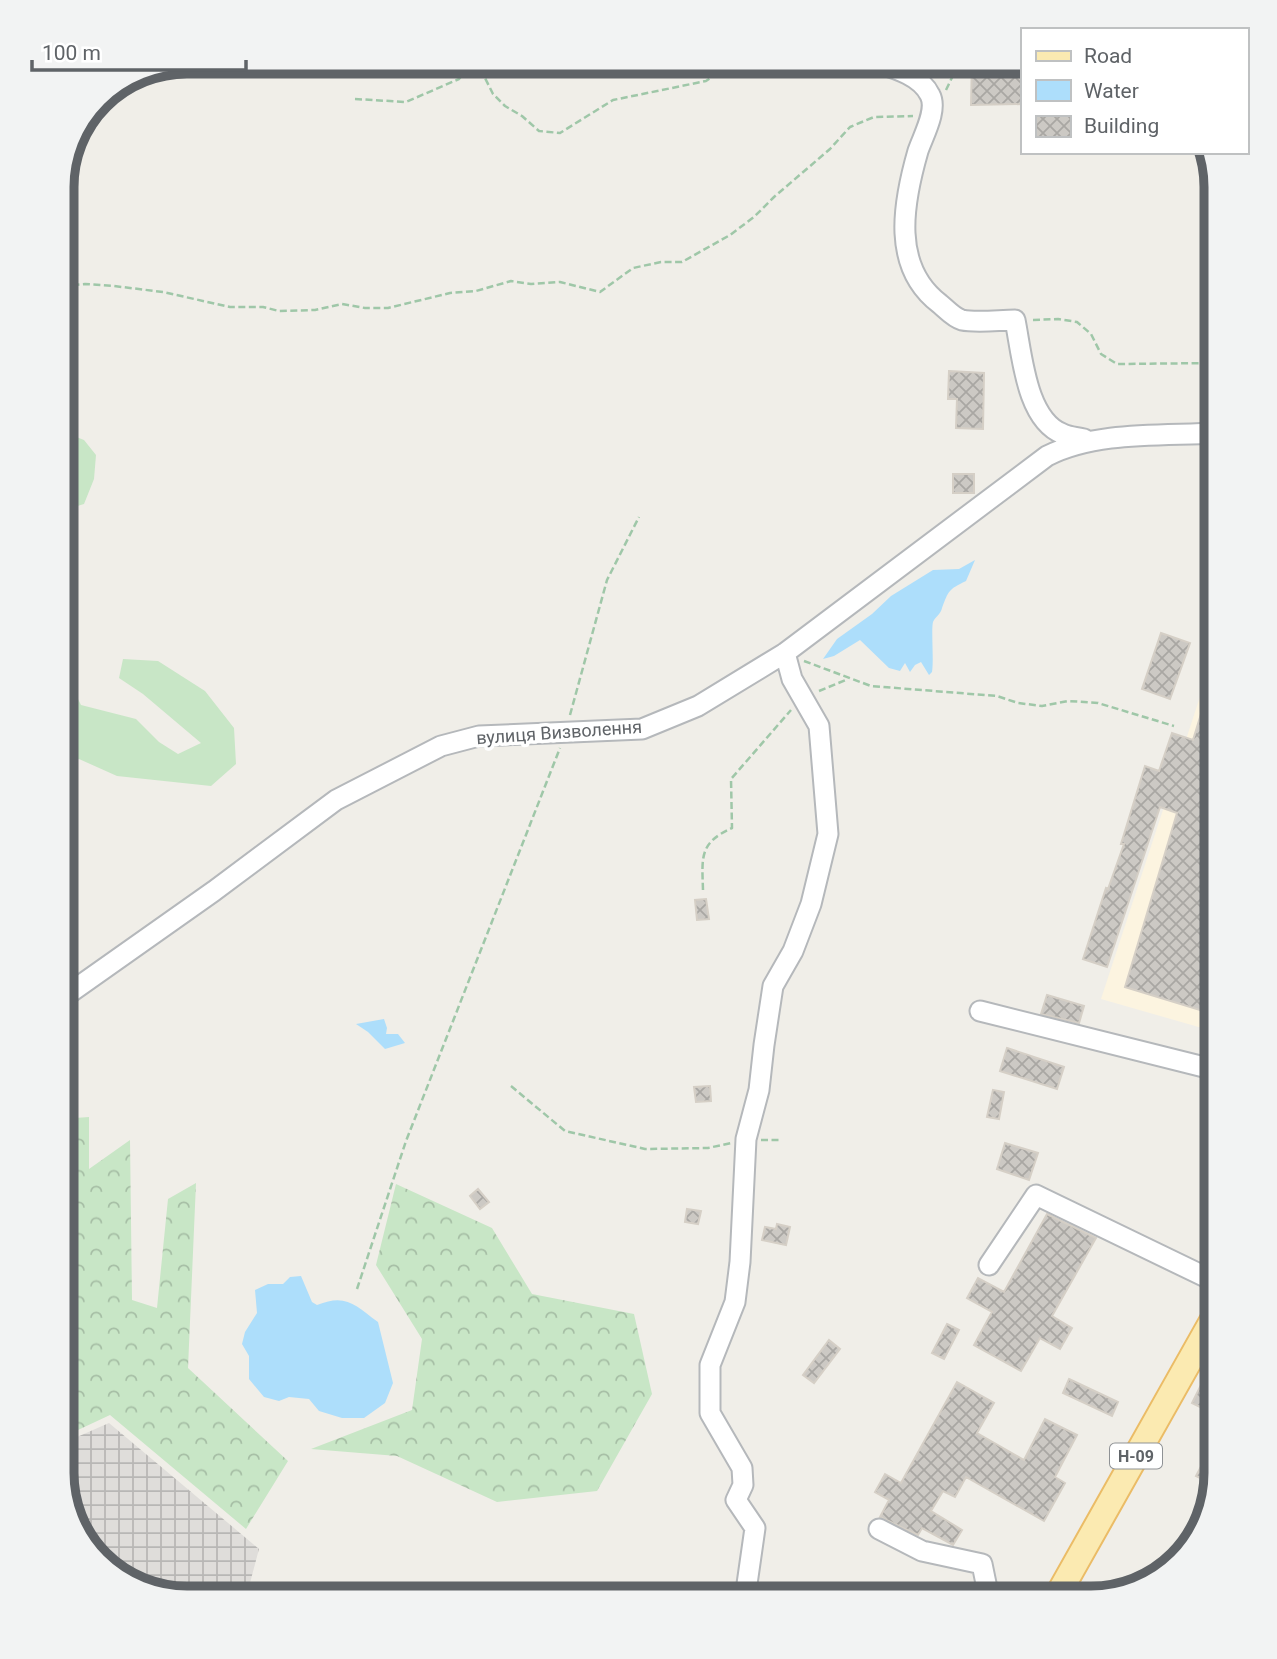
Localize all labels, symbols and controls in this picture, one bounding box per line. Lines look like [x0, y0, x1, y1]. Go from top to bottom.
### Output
scale bar [32, 28, 245, 72]
legend [1021, 28, 1249, 154]
text: 100 m [42, 41, 101, 65]
text: Road [1084, 44, 1132, 68]
text: Water [1084, 79, 1139, 103]
text: Building [1084, 114, 1159, 138]
street label: вулиця Визволення [475, 716, 643, 748]
road number: Н-09 [1110, 1444, 1162, 1468]

